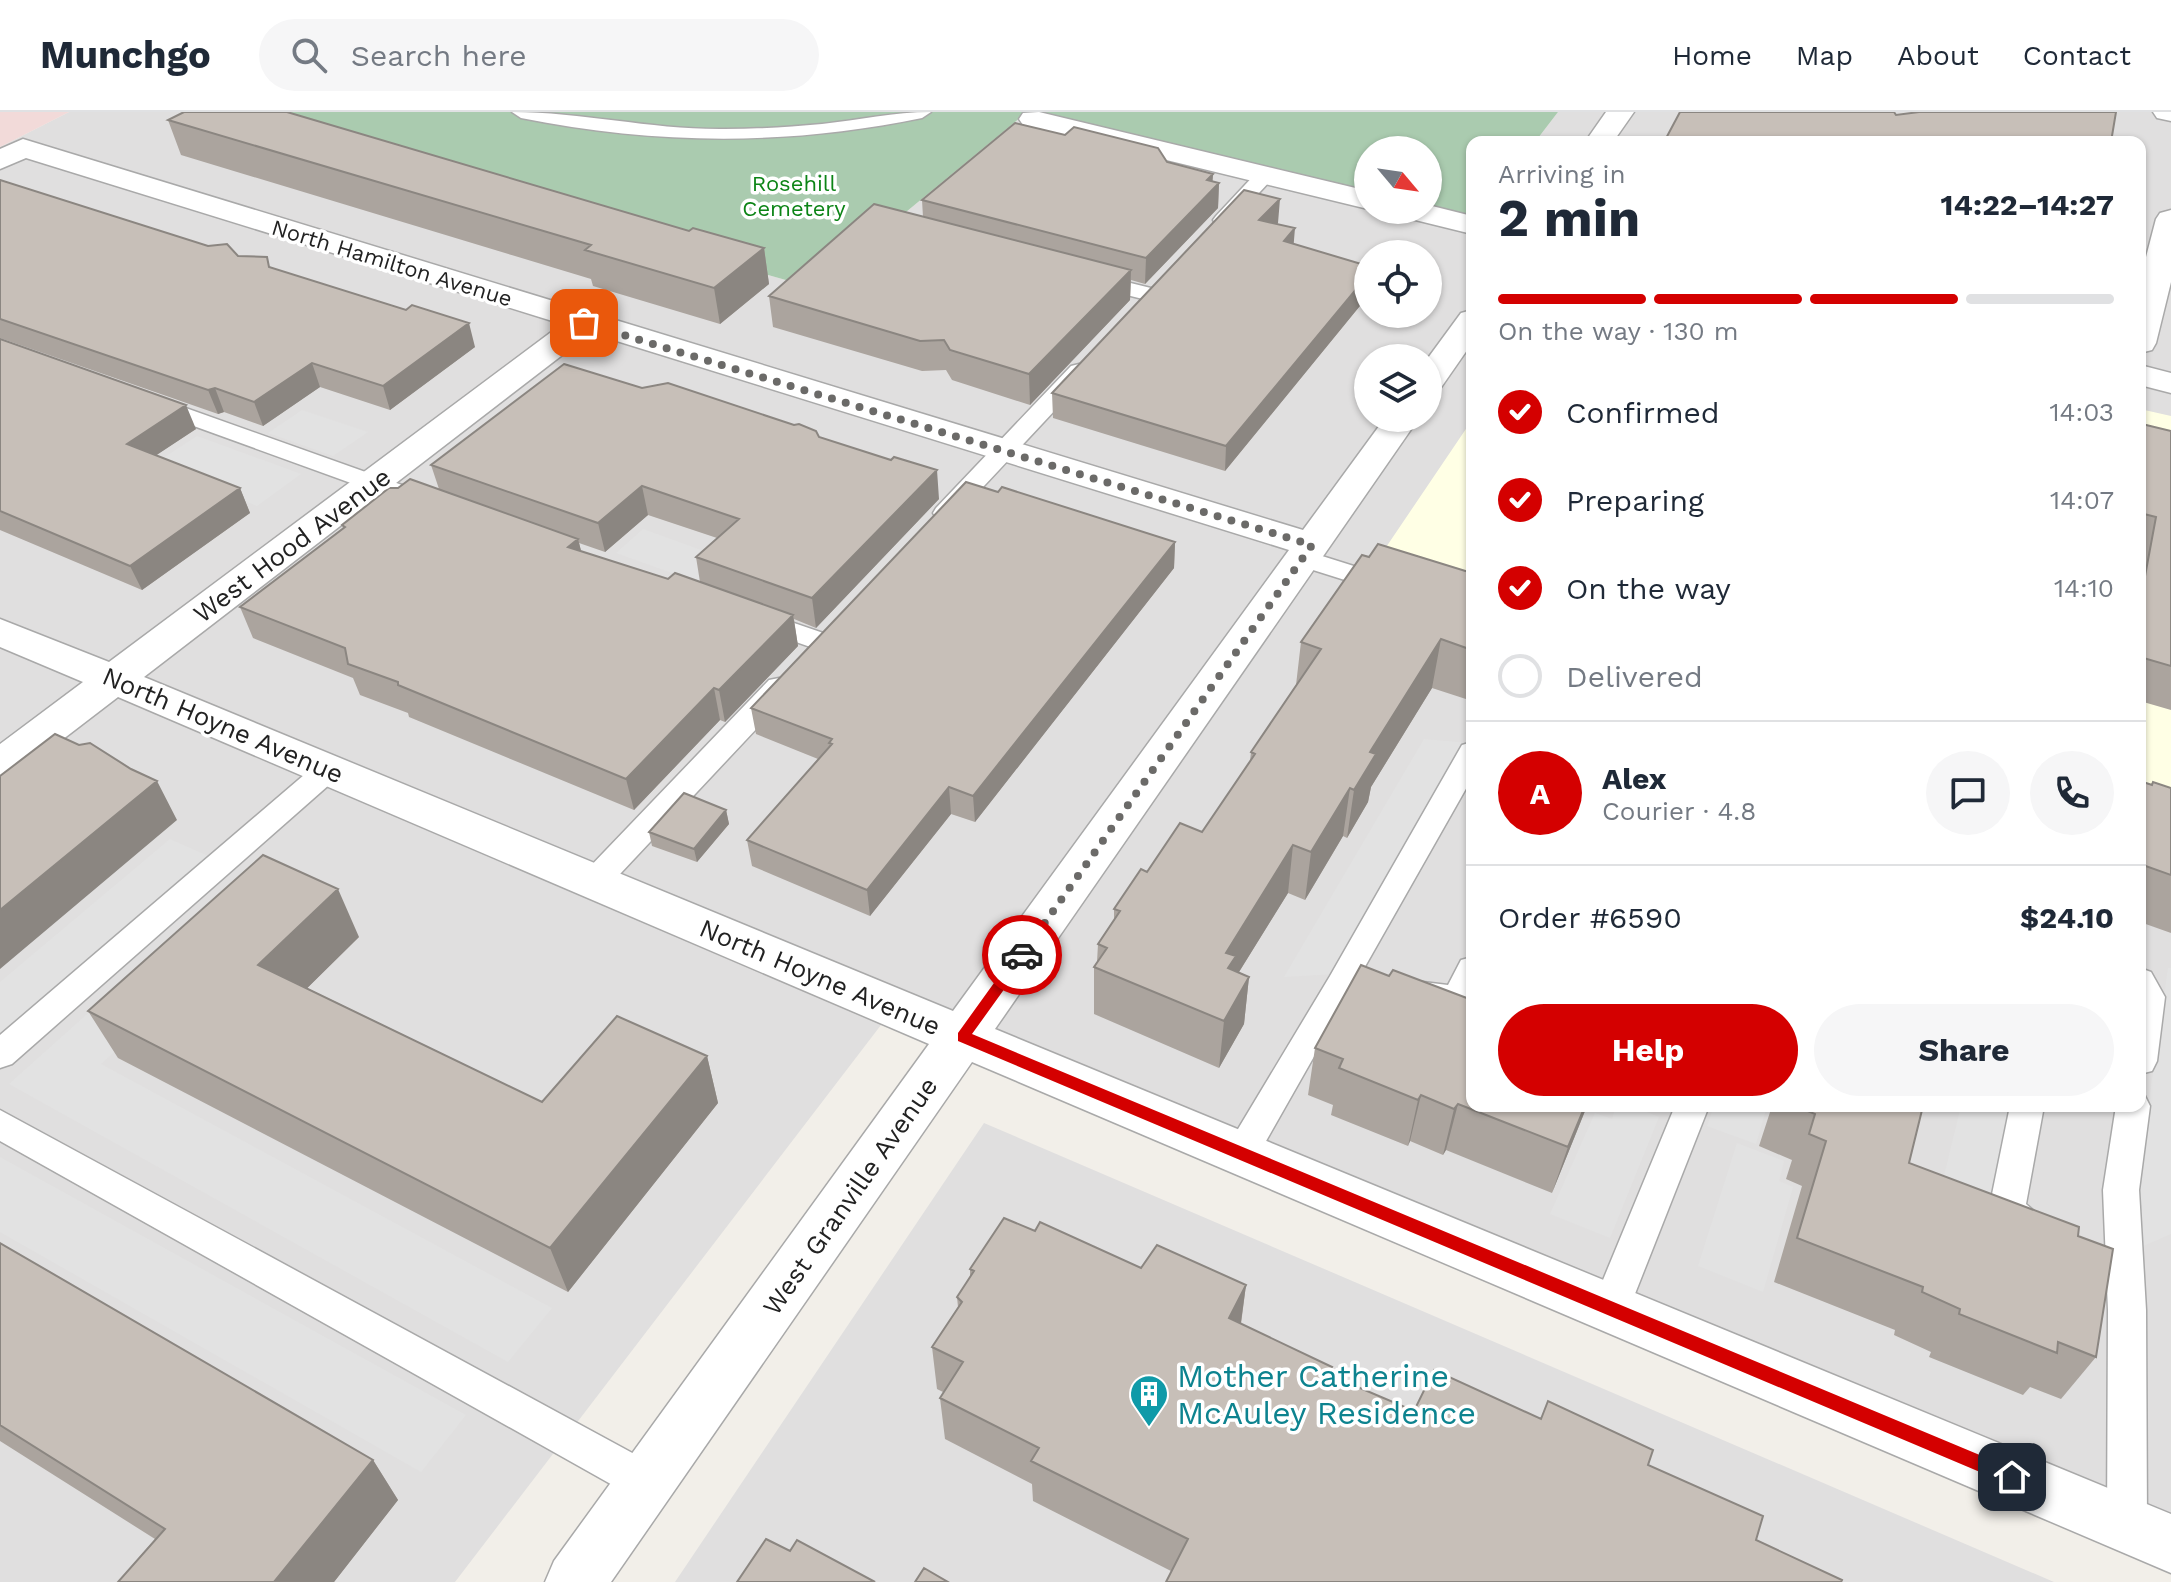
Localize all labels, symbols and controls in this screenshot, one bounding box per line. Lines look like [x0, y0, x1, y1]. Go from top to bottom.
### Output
search box [259, 19, 819, 91]
text: Munchgo [40, 33, 211, 77]
icon: search [287, 33, 331, 77]
text: Search here [351, 38, 527, 73]
text: Home [1672, 39, 1752, 72]
text: Map [1796, 39, 1853, 72]
text: About [1897, 39, 1979, 72]
text: Contact [2023, 39, 2131, 72]
north arrow [1354, 136, 1442, 224]
map controls [1354, 136, 1442, 432]
text: Arriving in [1498, 159, 1626, 189]
park label: Rosehill Cemetery [742, 171, 846, 221]
text: 14:22–14:27 [1941, 187, 2114, 222]
text: 2 min [1498, 188, 1640, 249]
street label: North Hamilton Avenue [269, 215, 515, 311]
button: locate [1354, 240, 1442, 328]
pin [550, 289, 618, 357]
icon: bag [562, 301, 606, 345]
text: On the way · 130 m [1498, 316, 1738, 346]
button: layers [1354, 344, 1442, 432]
icon: check [1498, 390, 1542, 434]
text: Confirmed [1566, 395, 1720, 430]
text: 14:03 [2049, 397, 2114, 427]
street label: West Hood Avenue [188, 461, 396, 629]
icon: check [1498, 478, 1542, 522]
text: Preparing [1566, 483, 1704, 518]
text: 14:07 [2050, 485, 2114, 515]
icon: check [1498, 566, 1542, 610]
text: On the way [1566, 571, 1731, 606]
text: 14:10 [2054, 573, 2114, 603]
text: Delivered [1566, 659, 1703, 694]
street label: North Hoyne Avenue [98, 661, 348, 789]
button: chat [1926, 751, 2010, 835]
button: phone [2030, 751, 2114, 835]
text: Alex [1602, 761, 1666, 796]
text: A [1530, 776, 1550, 811]
text: Courier · 4.8 [1602, 796, 1756, 826]
text: Order #6590 [1498, 900, 1682, 935]
text: $24.10 [2020, 900, 2114, 935]
street label: North Hoyne Avenue [695, 913, 945, 1041]
courier [982, 915, 1062, 995]
icon: car [1000, 933, 1044, 977]
button: Help [1498, 1004, 1798, 1096]
button: Share [1814, 1004, 2114, 1096]
street label: West Granville Avenue [756, 1071, 944, 1321]
place label: Mother Catherine McAuley Residence [1177, 1357, 1476, 1432]
building icon: Mother Catherine McAuley Residence [1128, 1373, 1170, 1428]
pin [1978, 1443, 2046, 1511]
icon: home [1990, 1455, 2034, 1499]

